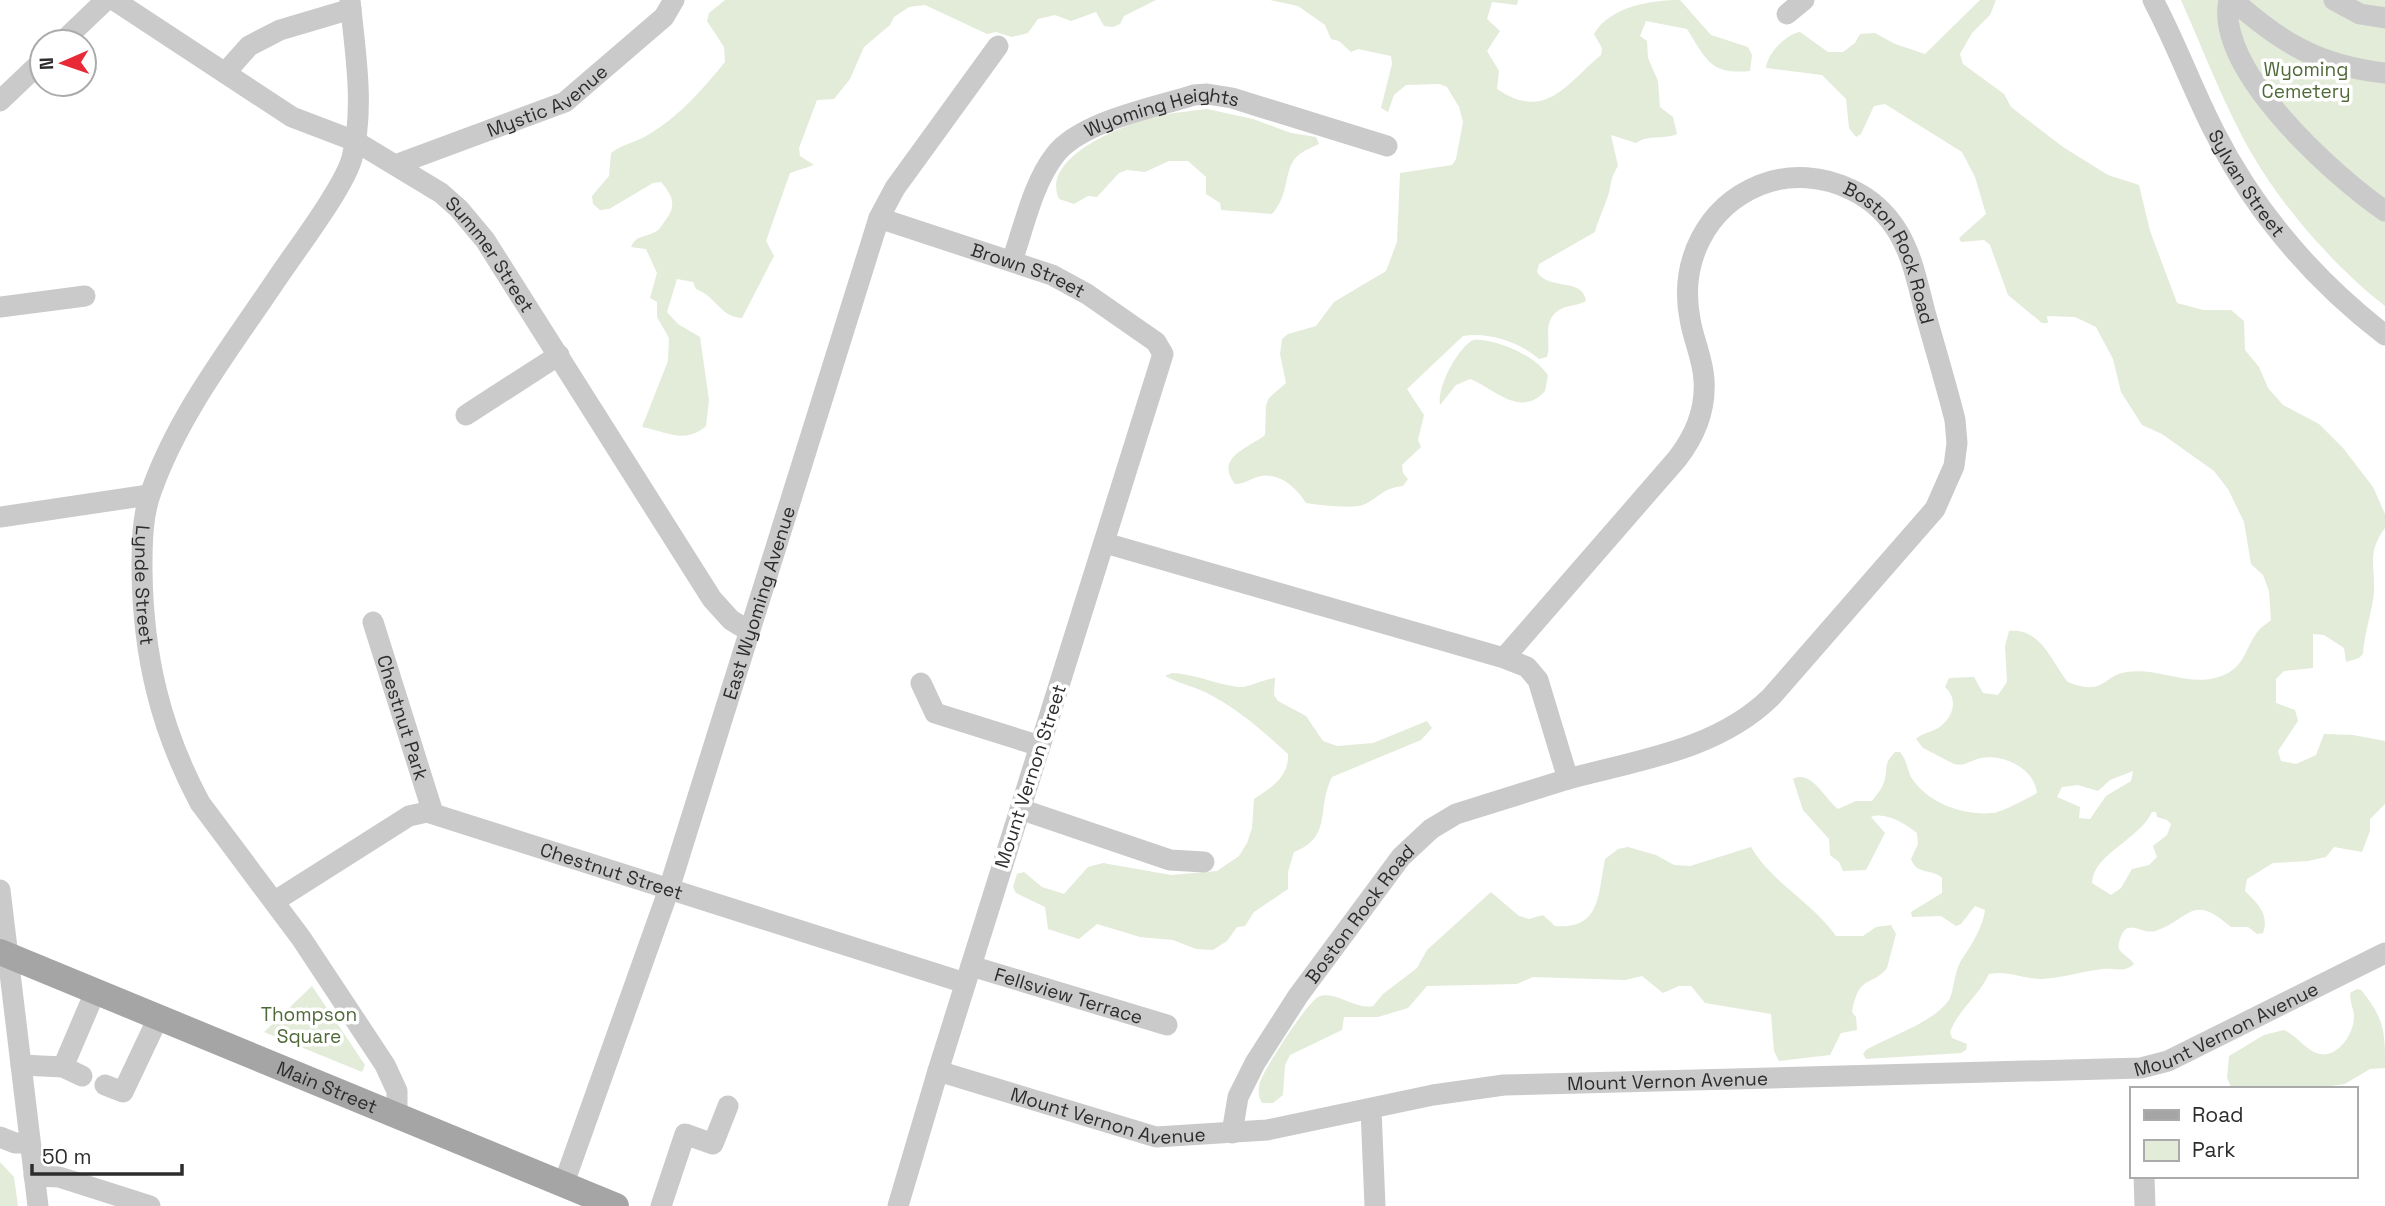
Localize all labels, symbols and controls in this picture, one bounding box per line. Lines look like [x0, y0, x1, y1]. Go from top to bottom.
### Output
north arrow [28, 28, 98, 98]
text: N [34, 57, 59, 70]
park label: Wyoming Cemetery [2261, 57, 2351, 104]
street label: Mystic Avenue [483, 59, 613, 143]
street label: Wyoming Heights [1080, 82, 1243, 143]
street label: Sylvan Street [2202, 125, 2290, 242]
street label: Boston Rock Road [1839, 176, 1940, 327]
street label: Summer Street [440, 191, 540, 317]
street label: Brown Street [968, 237, 1090, 304]
street label: East Wyoming Avenue [717, 503, 801, 703]
street label: Lynde Street [129, 524, 159, 647]
street label: Chestnut Park [371, 652, 434, 783]
street label: Mount Vernon Street [989, 681, 1072, 871]
street label: Chestnut Street [537, 837, 686, 906]
street label: Boston Rock Road [1300, 839, 1420, 988]
street label: Fellsview Terrace [991, 962, 1146, 1030]
street label: Mount Vernon Avenue [2131, 976, 2322, 1082]
park label: Thompson Square [261, 1002, 357, 1049]
street label: Main Street [273, 1056, 381, 1119]
street label: Mount Vernon Avenue [1567, 1066, 1768, 1096]
street label: Mount Vernon Avenue [1007, 1082, 1206, 1151]
legend [2130, 1087, 2357, 1178]
text: Road [2192, 1101, 2244, 1128]
scale bar [32, 1132, 182, 1176]
text: Park [2192, 1136, 2236, 1163]
text: 50 m [42, 1143, 92, 1170]

